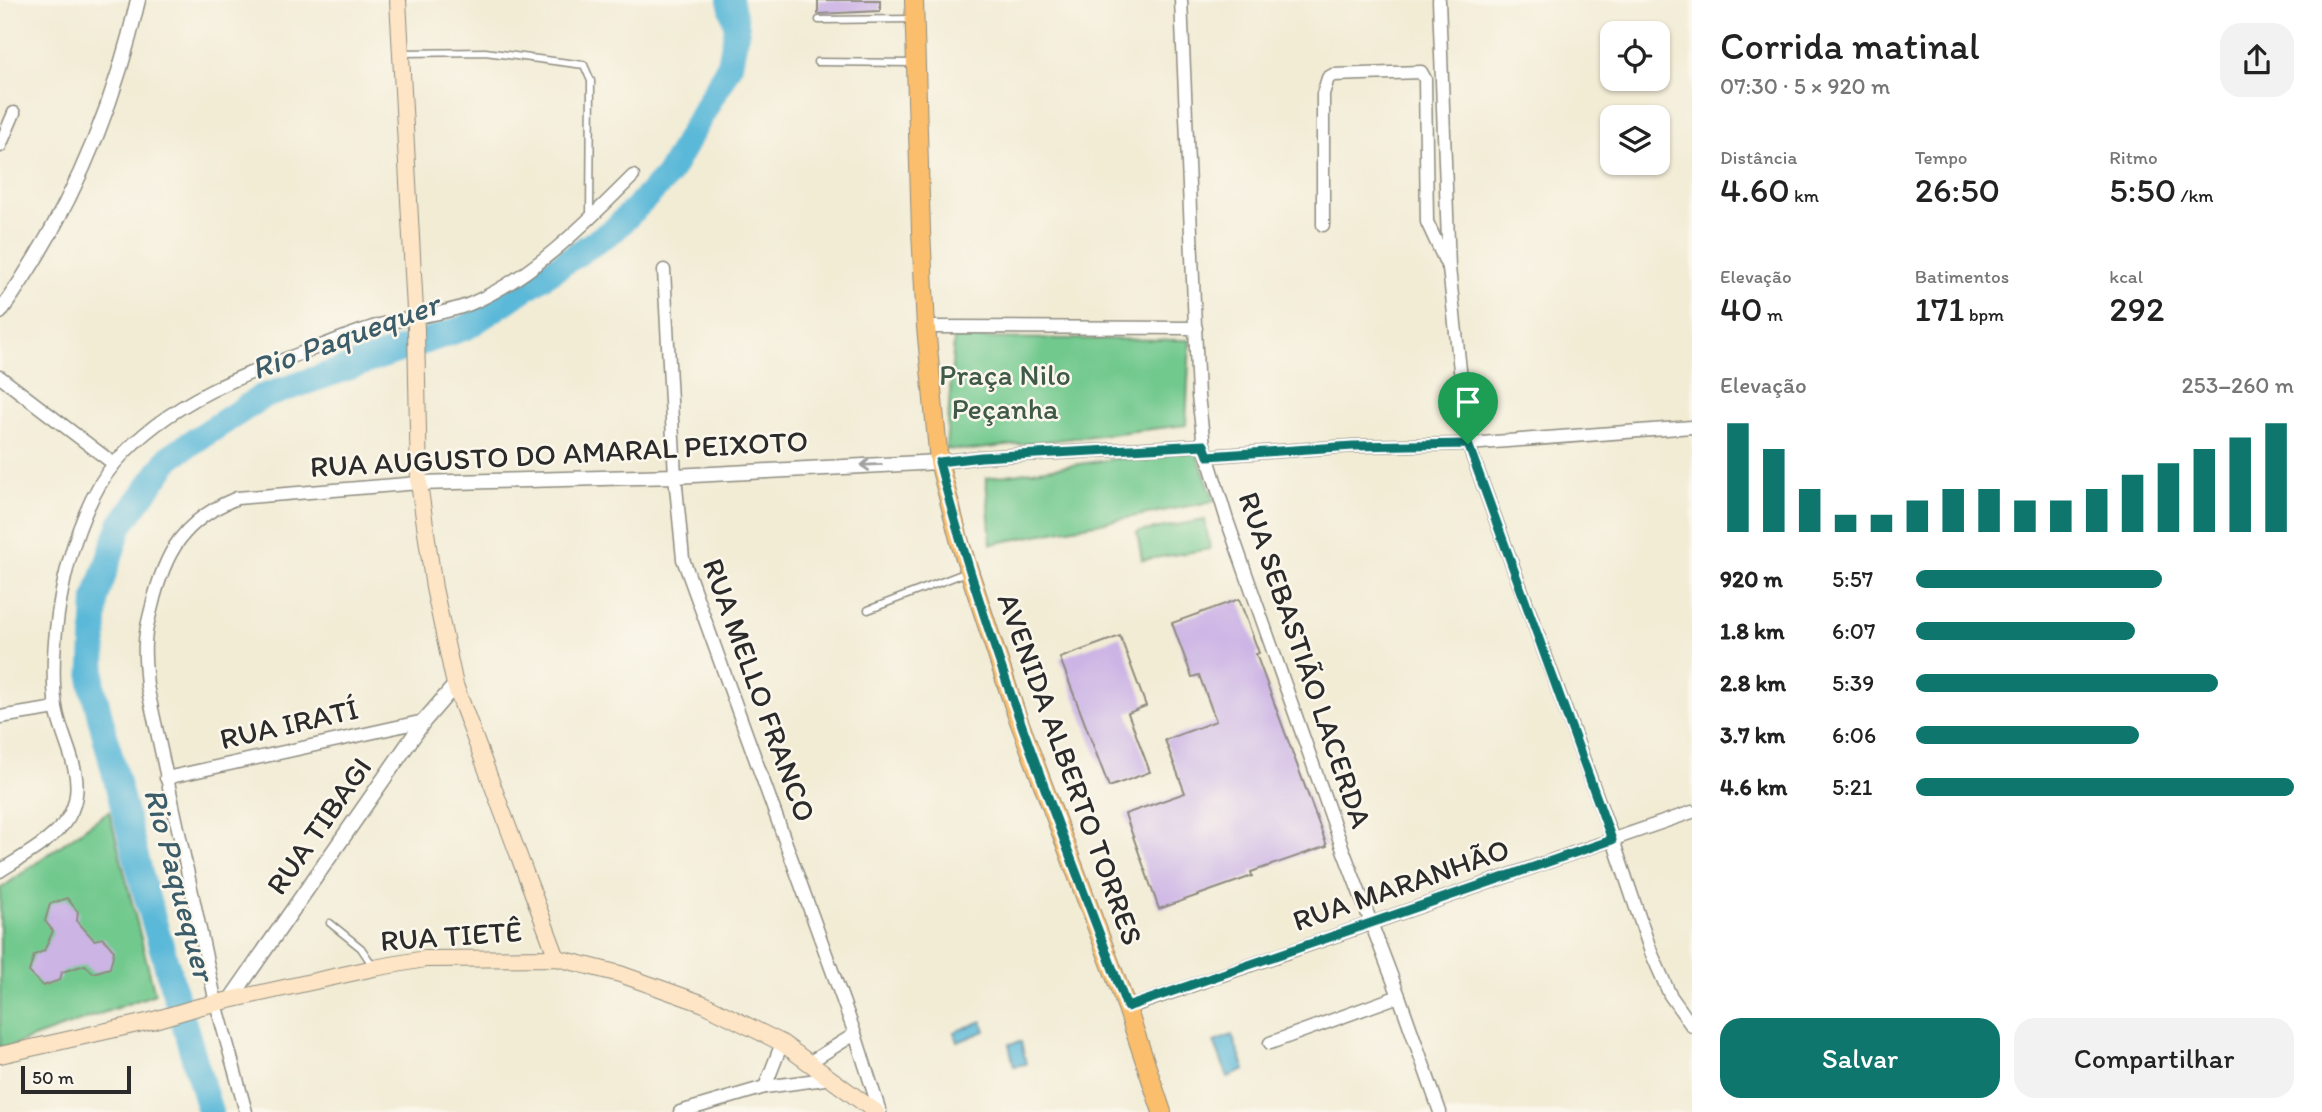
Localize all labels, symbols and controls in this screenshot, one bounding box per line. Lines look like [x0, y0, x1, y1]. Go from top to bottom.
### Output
map controls [1600, 21, 1670, 175]
button: locate [1600, 21, 1670, 91]
text: Corrida matinal [1720, 23, 1980, 69]
button: share [2220, 23, 2294, 97]
text: 07:30 · 5 × 920 m [1720, 72, 1890, 100]
button: layers [1600, 105, 1670, 175]
text: Distância [1720, 146, 1797, 169]
text: Tempo [1915, 146, 1968, 169]
text: Ritmo [2109, 146, 2158, 169]
text: 4.60 [1720, 169, 1790, 211]
text: 26:50 [1915, 169, 2000, 211]
text: 5:50 [2109, 169, 2176, 211]
text: km [1790, 184, 1819, 207]
text: /km [2176, 184, 2214, 207]
text: Elevação [1720, 265, 1792, 288]
text: Batimentos [1915, 265, 2009, 288]
text: kcal [2109, 265, 2143, 288]
water label: Rio Paquequer [246, 283, 447, 388]
text: 40 [1720, 288, 1763, 330]
text: 171 [1915, 288, 1965, 330]
text: 292 [2109, 288, 2164, 330]
text: m [1763, 303, 1783, 326]
text: bpm [1965, 303, 2004, 326]
park label: Praça Nilo Peçanha [939, 356, 1071, 427]
text: Elevação [1720, 371, 1807, 399]
text: 253–260 m [2182, 371, 2294, 399]
pin [1438, 372, 1498, 444]
icon: arrive [1449, 383, 1487, 421]
street label: RUA AUGUSTO DO AMARAL PEIXOTO [309, 422, 809, 485]
one-way arrow [859, 459, 882, 472]
street label: RUA SEBASTIÃO LACERDA [1230, 487, 1380, 833]
street label: RUA MELLO FRANCO [695, 553, 824, 827]
text: 920 m [1720, 565, 1783, 593]
text: 5:57 [1832, 565, 1873, 593]
street label: AVENIDA ALBERTO TORRES [989, 588, 1151, 950]
text: 1.8 km [1720, 617, 1785, 645]
text: 6:07 [1832, 617, 1875, 645]
text: 2.8 km [1720, 669, 1786, 697]
text: 5:39 [1832, 669, 1874, 697]
street label: RUA IRATÍ [216, 690, 362, 757]
text: 3.7 km [1720, 721, 1785, 749]
text: 6:06 [1832, 721, 1876, 749]
street label: RUA TIBAGI [258, 750, 379, 901]
text: 4.6 km [1720, 773, 1787, 801]
text: 5:21 [1832, 773, 1872, 801]
water label: Rio Paquequer [136, 784, 225, 987]
street label: RUA MARANHÃO [1288, 830, 1514, 939]
street label: RUA TIETÊ [379, 912, 523, 959]
button: Salvar [1720, 1018, 2000, 1098]
button: Compartilhar [2014, 1018, 2294, 1098]
scale bar [21, 1063, 131, 1095]
text: 50 m [32, 1066, 74, 1089]

